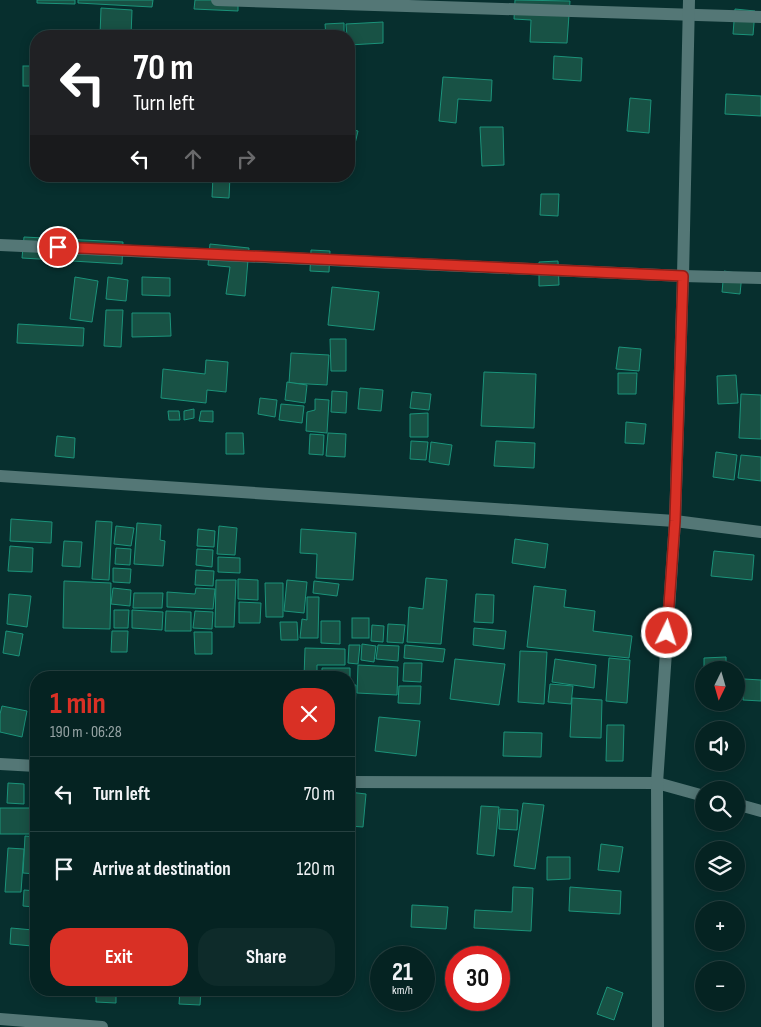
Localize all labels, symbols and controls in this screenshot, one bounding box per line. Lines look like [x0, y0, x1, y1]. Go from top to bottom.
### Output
text: 70 m [133, 47, 193, 90]
icon: left [50, 50, 115, 115]
text: Turn left [133, 90, 195, 117]
icon: left [126, 145, 154, 173]
icon: ahead [179, 145, 207, 173]
icon: right [232, 145, 260, 173]
pin [37, 226, 79, 268]
icon: arrive [44, 233, 72, 261]
position arrow [640, 606, 692, 658]
north arrow [695, 661, 745, 711]
map controls [695, 661, 745, 1011]
text: 1 min [50, 686, 106, 722]
button: close [283, 688, 335, 740]
button: sound [695, 721, 745, 771]
text: 190 m · 06:28 [50, 723, 122, 742]
icon: left [50, 780, 78, 808]
button: search [695, 781, 745, 831]
text: Turn left [93, 783, 150, 806]
text: 70 m [304, 783, 335, 806]
button: layers [695, 841, 745, 891]
icon: arrive [50, 855, 78, 883]
text: Arrive at destination [93, 858, 231, 881]
text: 120 m [297, 858, 335, 881]
button: + [695, 901, 745, 951]
button: Exit [50, 928, 188, 986]
button: Share [198, 928, 335, 986]
speed limit sign: 30 [445, 946, 510, 1011]
text: 21 [392, 957, 413, 988]
button: − [695, 961, 745, 1011]
text: km/h [392, 983, 413, 998]

